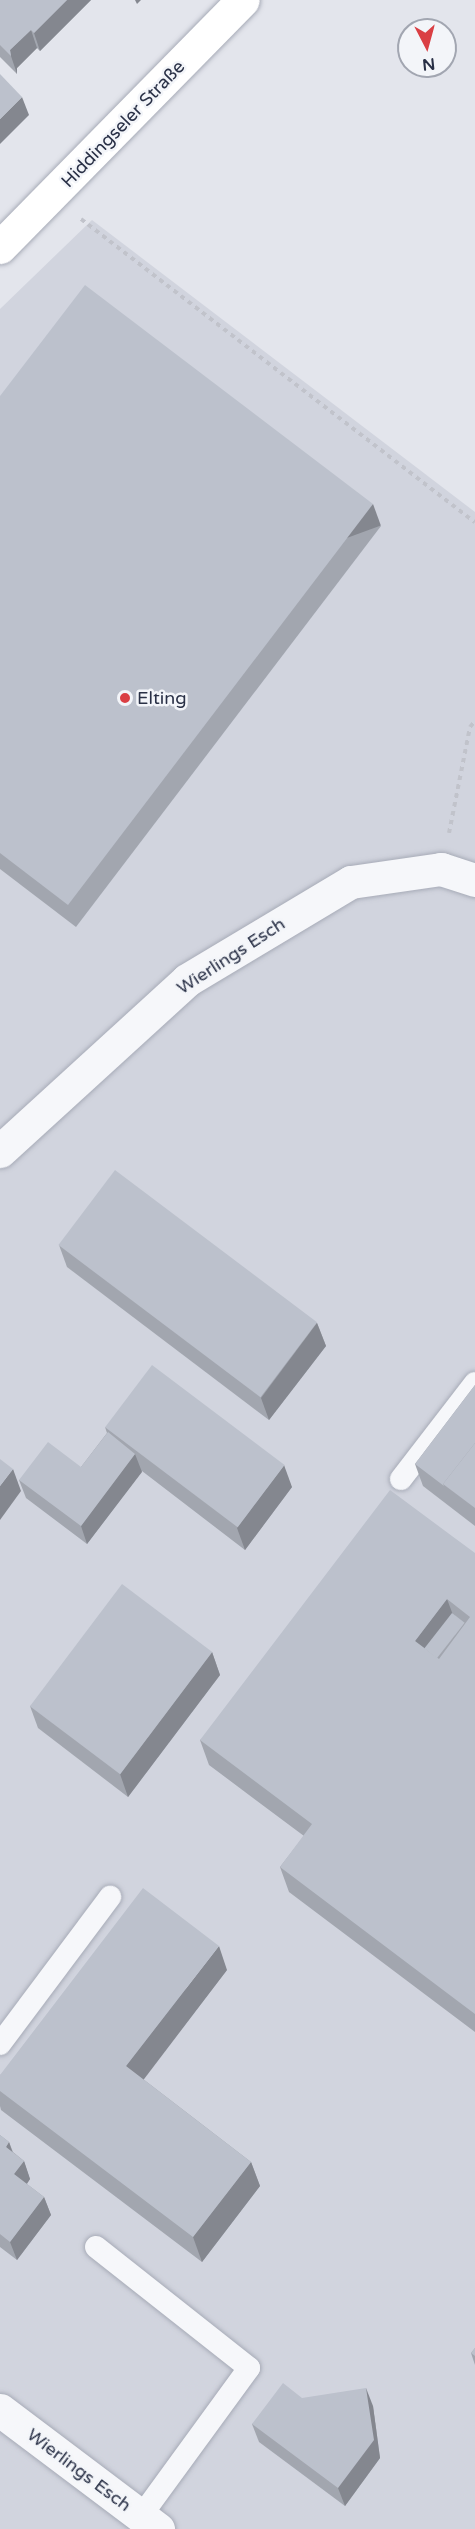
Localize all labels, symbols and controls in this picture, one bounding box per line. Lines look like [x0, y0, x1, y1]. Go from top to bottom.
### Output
north arrow [397, 18, 457, 78]
text: N [421, 53, 436, 75]
street label: Hiddingseler Straße [57, 56, 189, 192]
place label: Elting [137, 687, 187, 709]
marker: Elting [118, 691, 132, 705]
street label: Wierlings Esch [173, 913, 289, 999]
street label: Wierlings Esch [23, 2424, 135, 2516]

